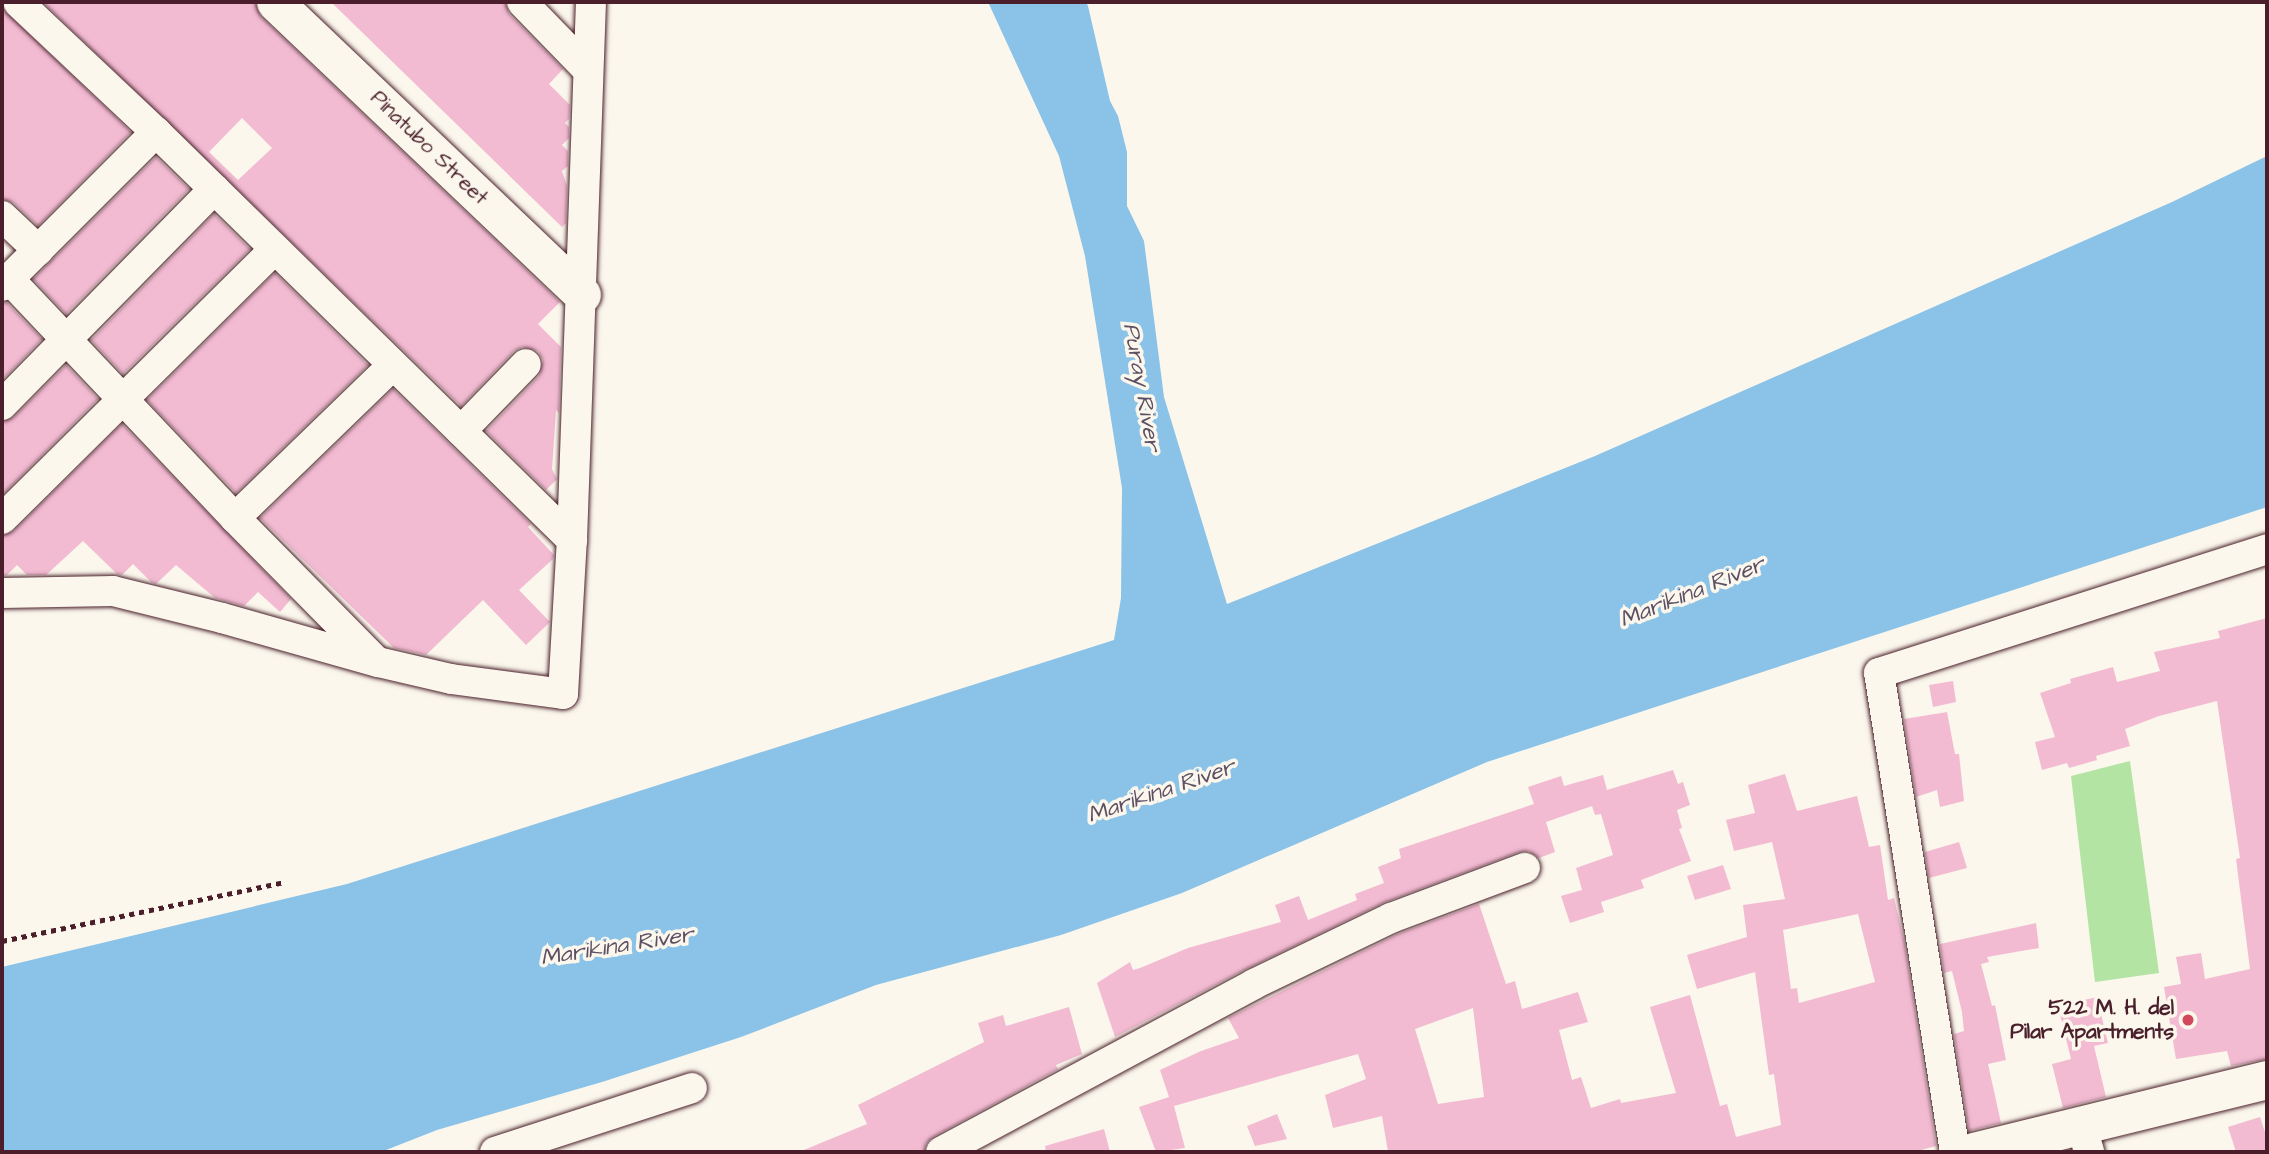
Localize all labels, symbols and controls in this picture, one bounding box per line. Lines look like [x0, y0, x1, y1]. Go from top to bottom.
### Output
street label: Pinatubo Street [365, 86, 493, 210]
water label: Puray River [1117, 321, 1167, 453]
water label: Marikina River [1616, 550, 1768, 634]
water label: Marikina River [1084, 753, 1238, 829]
water label: Marikina River [539, 920, 695, 972]
place label: 522 M. H. del Pilar Apartments [2010, 995, 2174, 1045]
marker: 522 M. H. del Pilar Apartments [2180, 1012, 2196, 1028]

